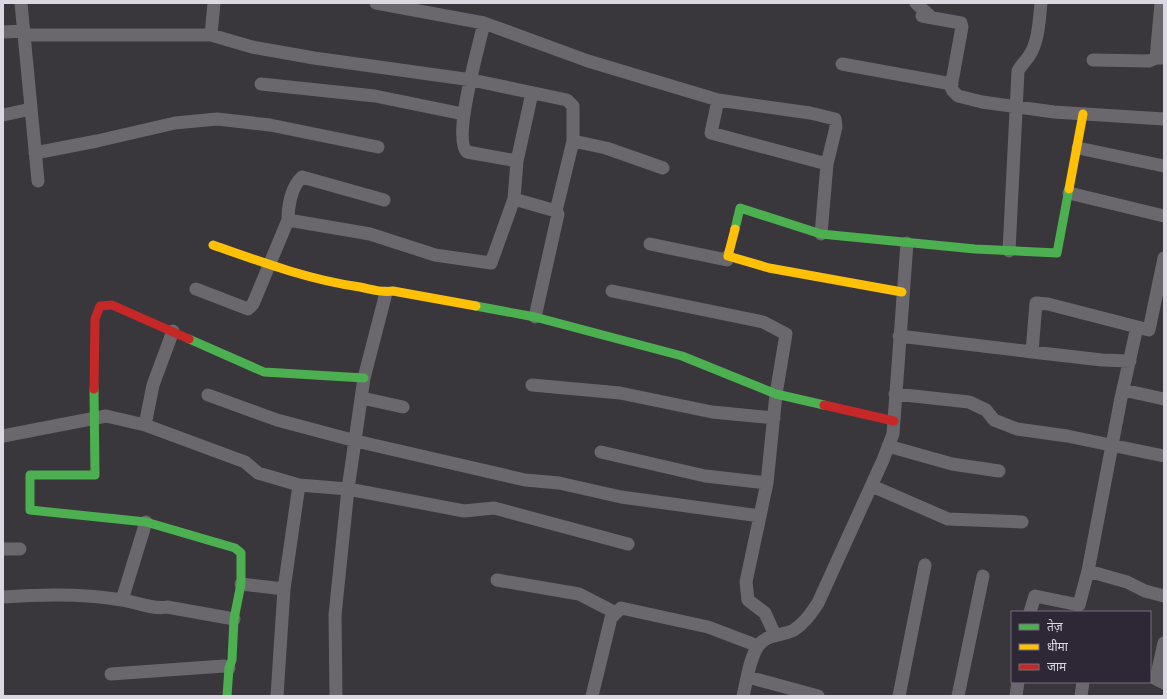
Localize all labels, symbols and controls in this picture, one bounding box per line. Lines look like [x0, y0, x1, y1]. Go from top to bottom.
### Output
legend [1011, 611, 1151, 683]
text: तेज़ [1047, 619, 1064, 634]
text: धीमा [1047, 639, 1069, 654]
text: जाम [1047, 660, 1067, 674]

